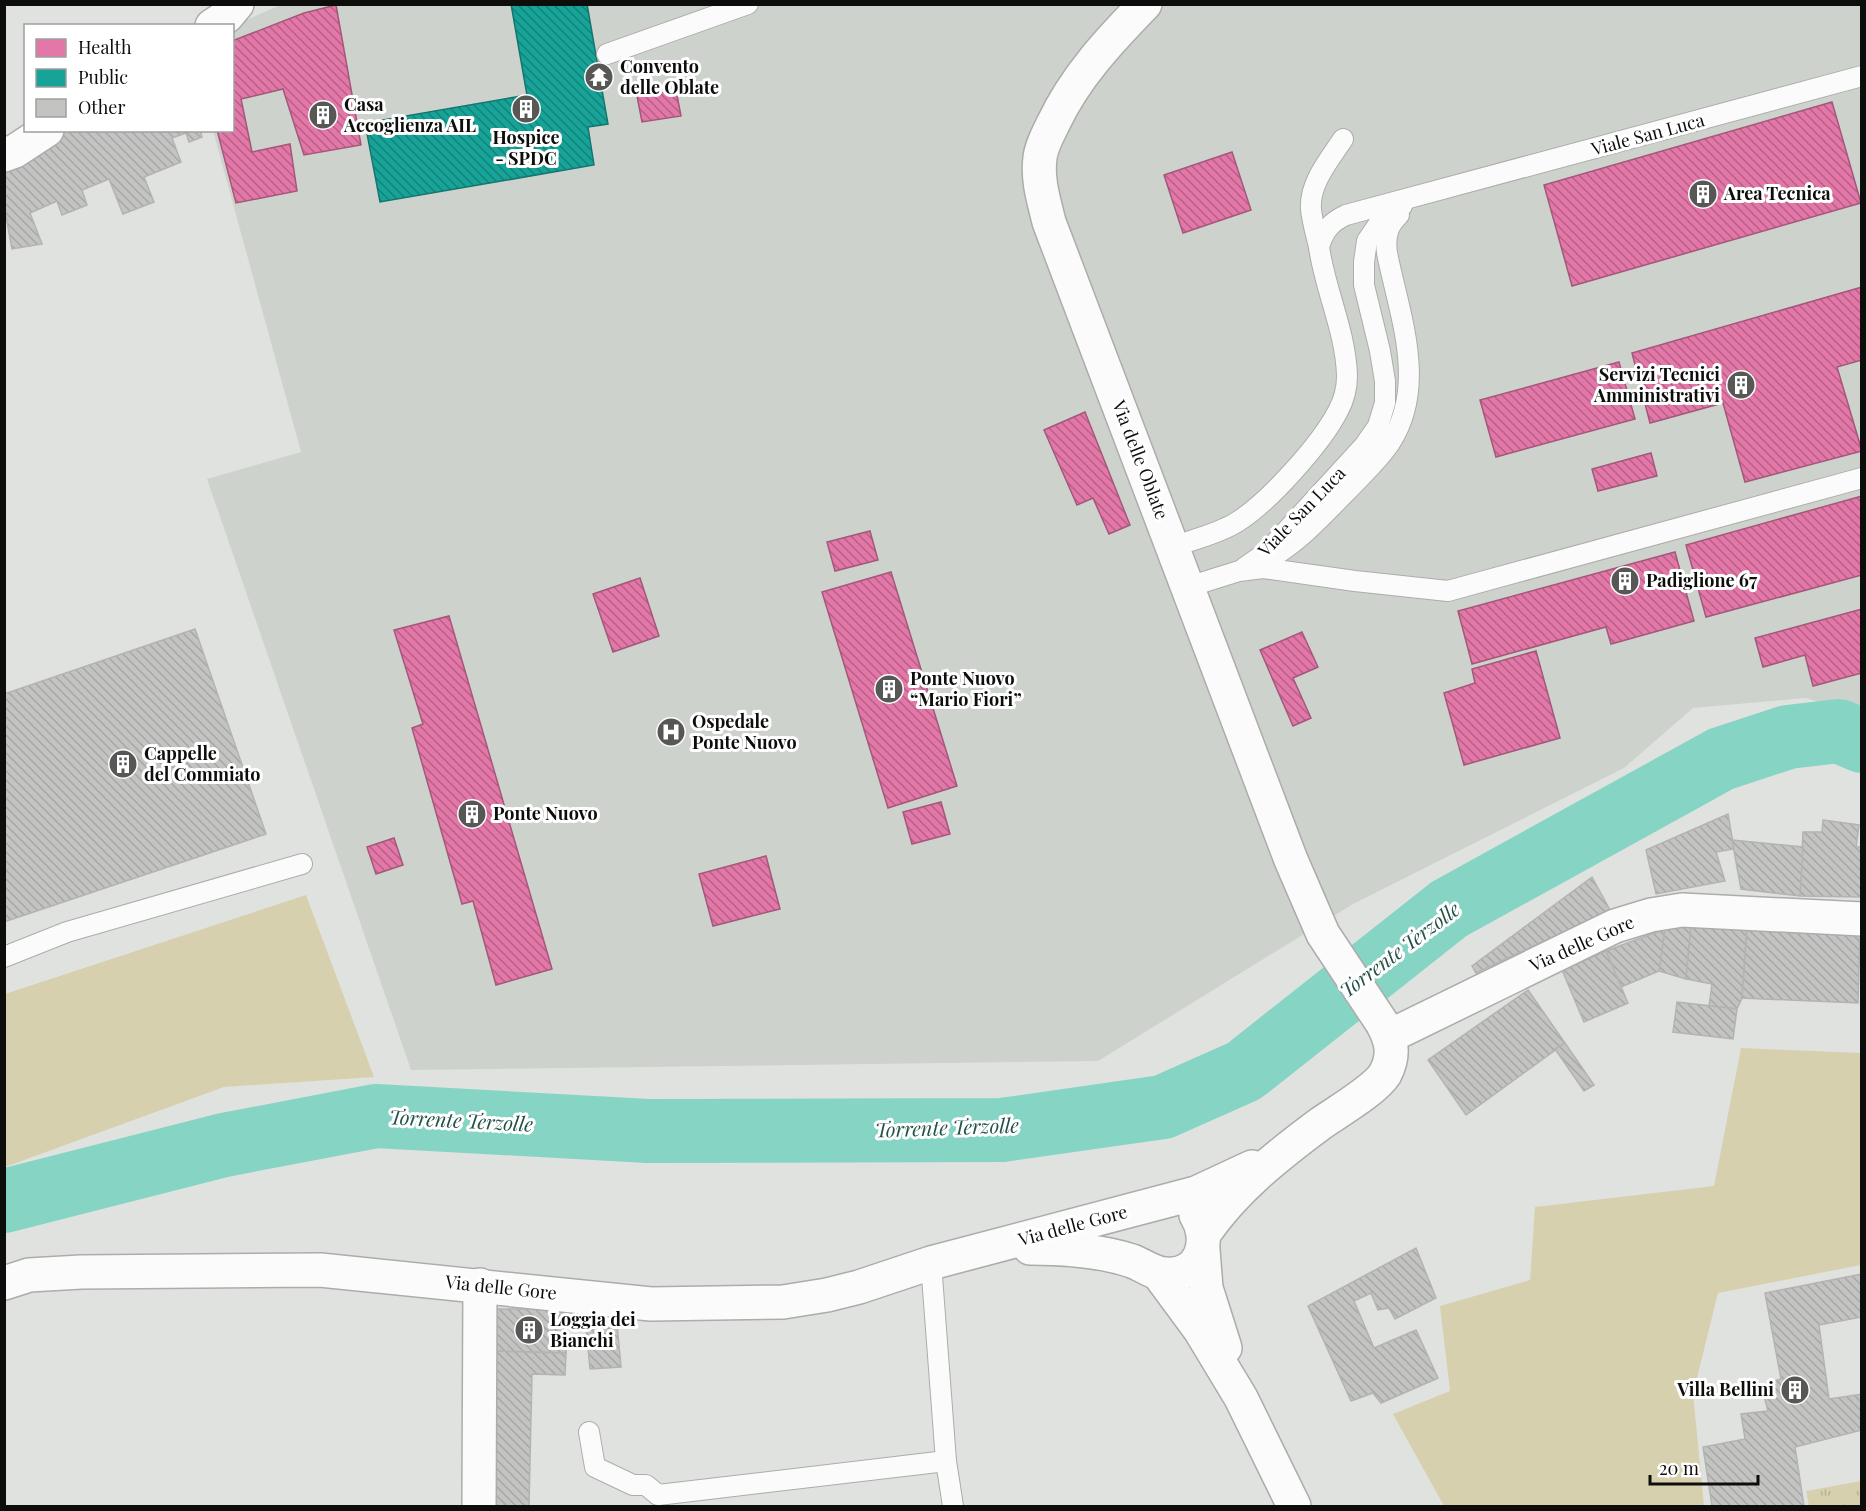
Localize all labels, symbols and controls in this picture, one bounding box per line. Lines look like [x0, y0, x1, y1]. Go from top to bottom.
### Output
legend [24, 24, 234, 132]
text: Health [78, 35, 132, 59]
place label: Convento delle Oblate [620, 54, 719, 99]
temple icon: Convento delle Oblate [583, 61, 615, 93]
text: Public [78, 65, 128, 89]
place label: Casa Accoglienza AIL [343, 92, 476, 137]
building icon: Hospice - SPDC [510, 93, 542, 125]
text: Other [78, 95, 125, 119]
building icon: Casa Accoglienza AIL [307, 99, 339, 131]
street label: Viale San Luca [1587, 107, 1707, 161]
place label: Hospice - SPDC [492, 125, 560, 170]
building icon: Area Tecnica [1687, 178, 1719, 210]
place label: Area Tecnica [1723, 181, 1831, 205]
place label: Servizi Tecnici Amministrativi [1593, 362, 1720, 407]
building icon: Servizi Tecnici Amministrativi [1725, 369, 1757, 401]
street label: Via delle Oblate [1107, 396, 1175, 523]
street label: Viale San Luca [1252, 461, 1350, 562]
building icon: Padiglione 67 [1609, 565, 1641, 597]
place label: Padiglione 67 [1646, 568, 1758, 592]
place label: Ponte Nuovo “Mario Fiori” [910, 666, 1022, 711]
building icon: Ponte Nuovo “Mario Fiori” [873, 673, 905, 705]
place label: Ospedale Ponte Nuovo [692, 709, 797, 754]
hospital icon: Ospedale Ponte Nuovo [655, 716, 687, 748]
place label: Cappelle del Commiato [144, 741, 261, 786]
building icon: Cappelle del Commiato [107, 748, 139, 780]
building icon: Ponte Nuovo [456, 798, 488, 830]
place label: Ponte Nuovo [493, 801, 598, 825]
water label: Torrente Terzolle [1334, 894, 1465, 1003]
street label: Via delle Gore [1525, 909, 1638, 977]
water label: Torrente Terzolle [389, 1102, 534, 1137]
water label: Torrente Terzolle [875, 1110, 1020, 1143]
street label: Via delle Gore [1015, 1199, 1130, 1251]
street label: Via delle Gore [443, 1269, 558, 1305]
place label: Loggia dei Bianchi [550, 1307, 636, 1352]
building icon: Loggia dei Bianchi [513, 1314, 545, 1346]
building icon: Villa Bellini [1779, 1374, 1811, 1406]
place label: Villa Bellini [1676, 1377, 1774, 1401]
scale bar [1650, 1448, 1758, 1486]
text: 20 m [1659, 1456, 1699, 1480]

